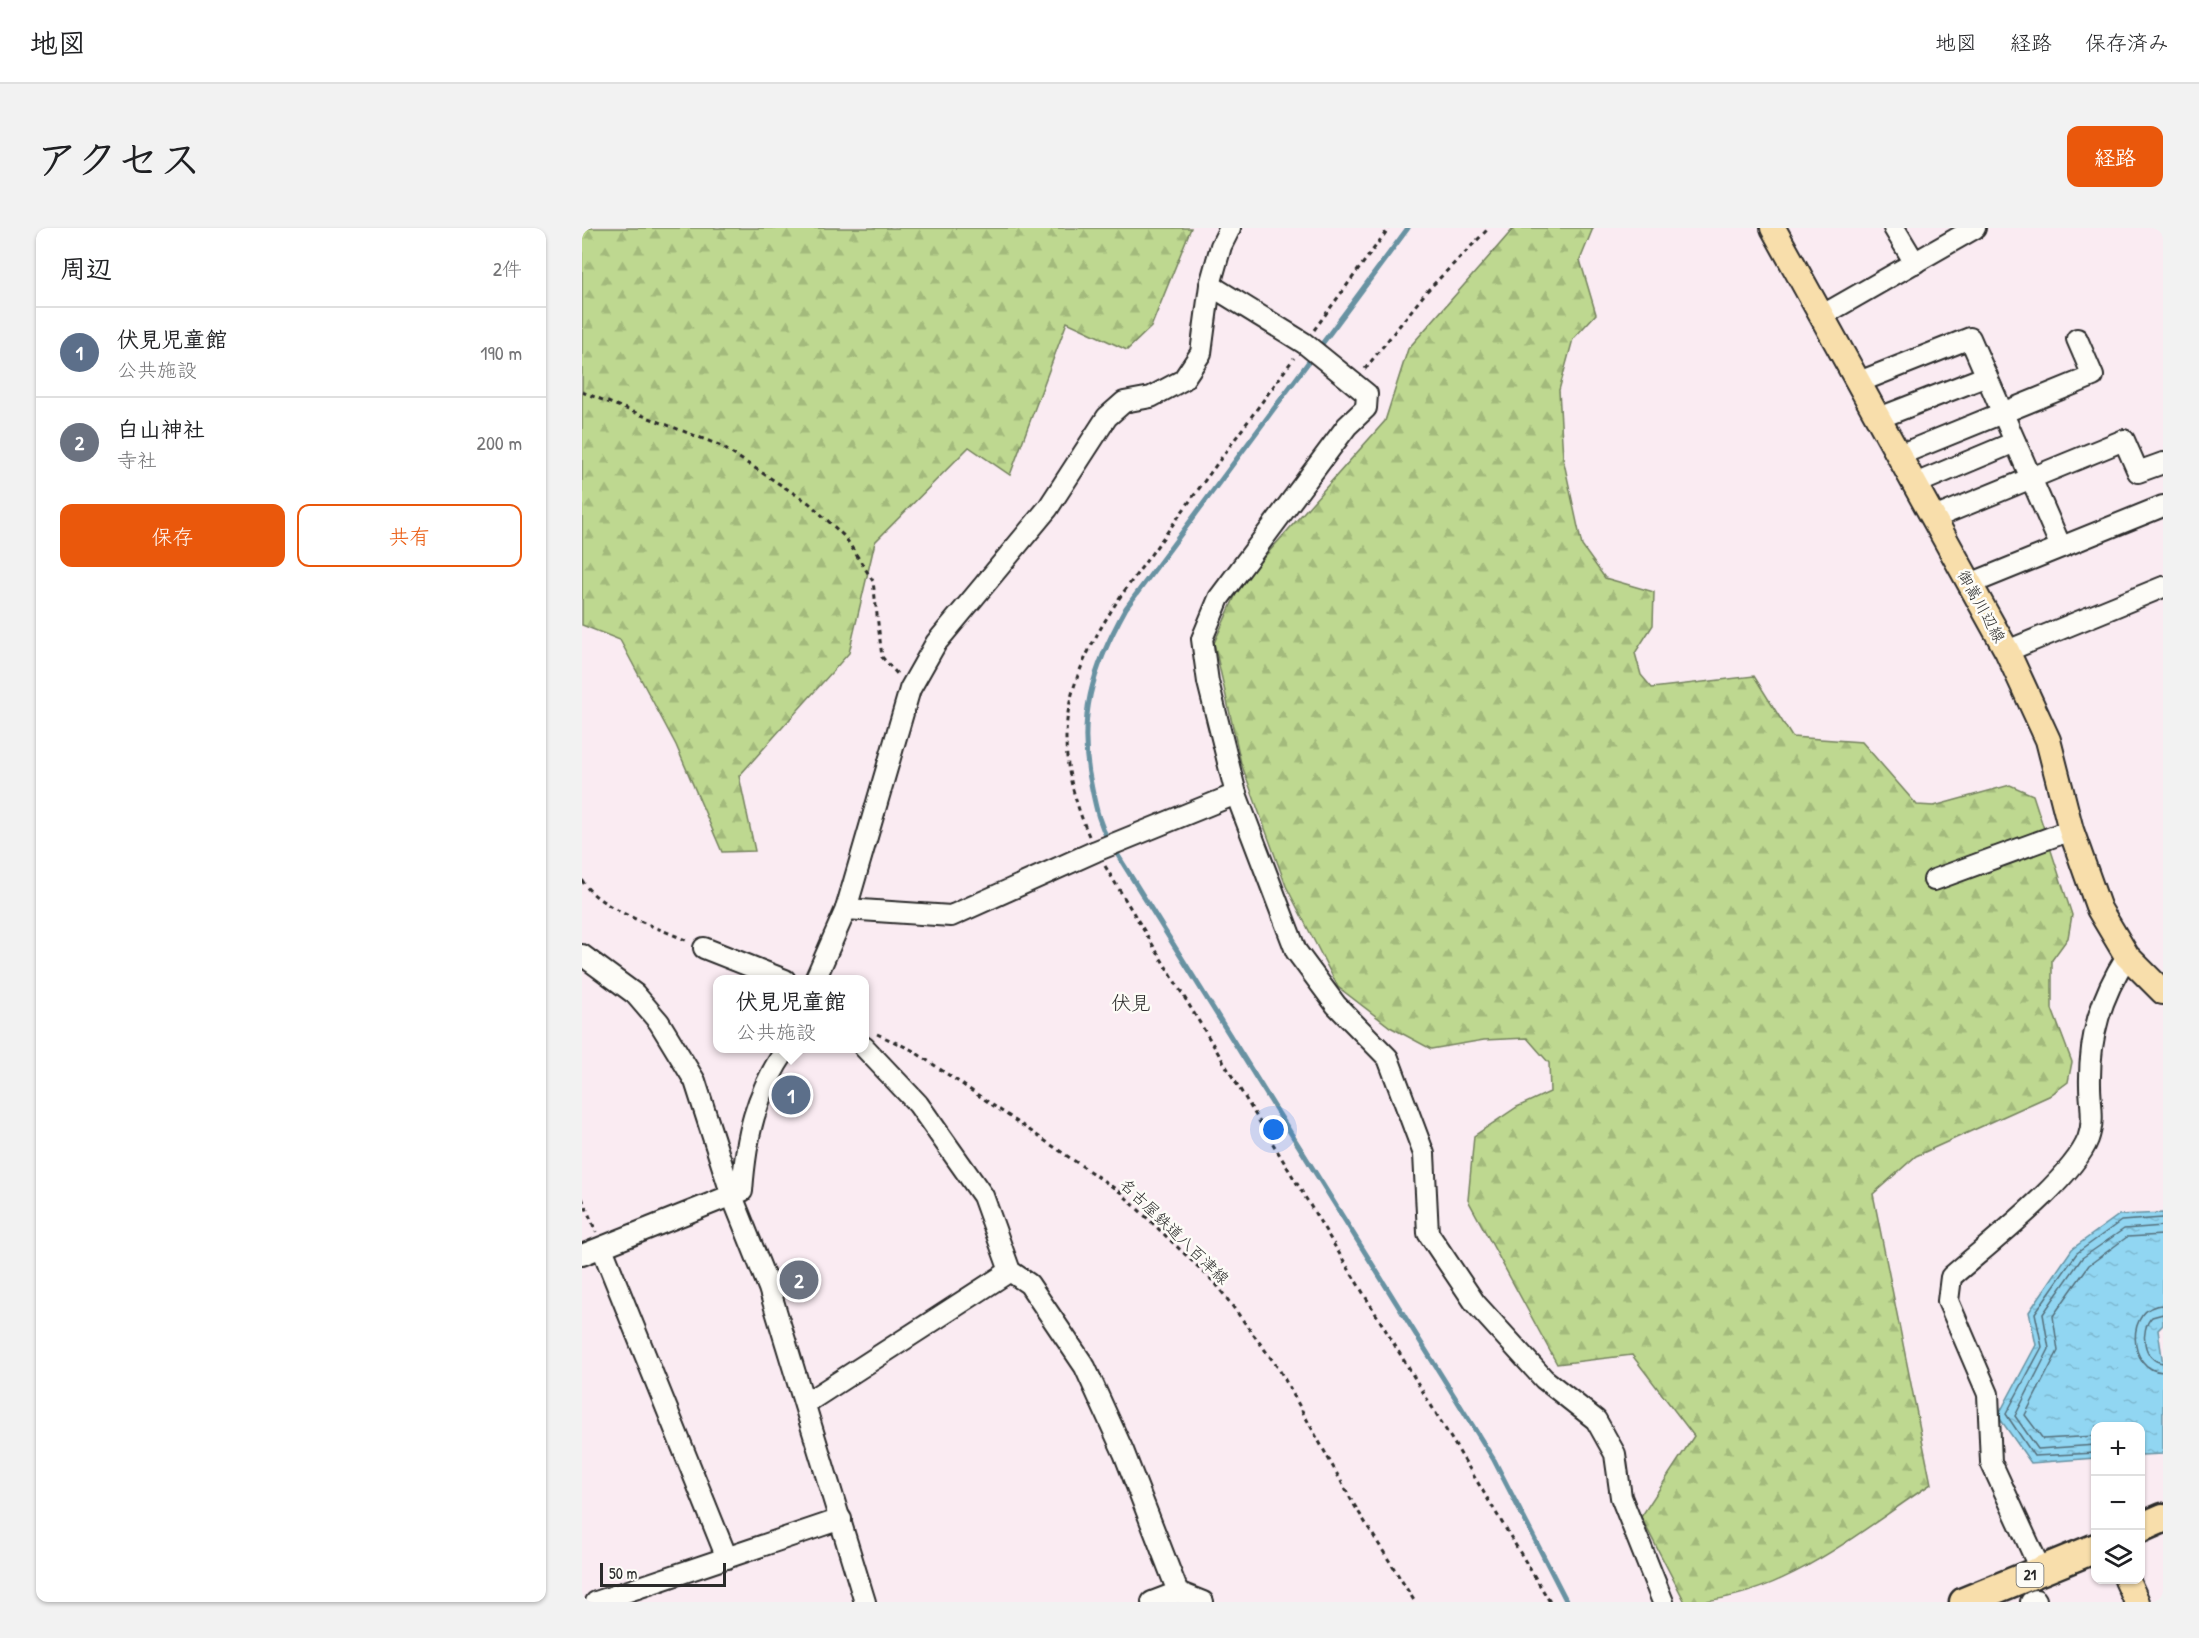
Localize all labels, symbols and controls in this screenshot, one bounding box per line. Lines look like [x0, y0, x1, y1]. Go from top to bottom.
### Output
text: 地図 [30, 24, 86, 62]
text: 地図 [1935, 28, 1977, 57]
text: 経路 [2010, 28, 2052, 57]
text: 保存済み [2085, 28, 2169, 57]
button: 経路 [2067, 126, 2163, 187]
text: アクセス [36, 130, 201, 187]
text: 周辺 [60, 251, 112, 286]
text: 2件 [493, 255, 522, 282]
text: 伏見児童館 [117, 324, 227, 354]
text: 1 [76, 339, 83, 366]
text: 190 m [480, 339, 522, 366]
text: 公共施設 [117, 356, 197, 383]
text: 白山神社 [117, 414, 205, 444]
text: 2 [75, 429, 84, 456]
text: 200 m [477, 429, 522, 456]
text: 寺社 [117, 446, 157, 473]
button: 保存 [60, 504, 285, 567]
button: 共有 [297, 504, 522, 567]
street label: 御嵩川辺線 [1953, 566, 2011, 646]
popup [713, 975, 869, 1053]
text: 伏見児童館 [736, 986, 846, 1016]
district label: 伏見 [1111, 989, 1151, 1016]
text: 公共施設 [736, 1018, 816, 1045]
pin: 1 [772, 1072, 810, 1118]
your location [1259, 1115, 1288, 1144]
street label: 名古屋鉄道八百津線 [1116, 1173, 1234, 1289]
pin: 2 [780, 1258, 818, 1302]
map controls [2091, 1422, 2145, 1584]
button: + [2091, 1422, 2145, 1476]
button: − [2091, 1476, 2145, 1530]
button: layers [2091, 1530, 2145, 1584]
scale bar [600, 1560, 726, 1588]
text: 50 m [609, 1562, 638, 1584]
road number: 21 [2016, 1563, 2044, 1587]

